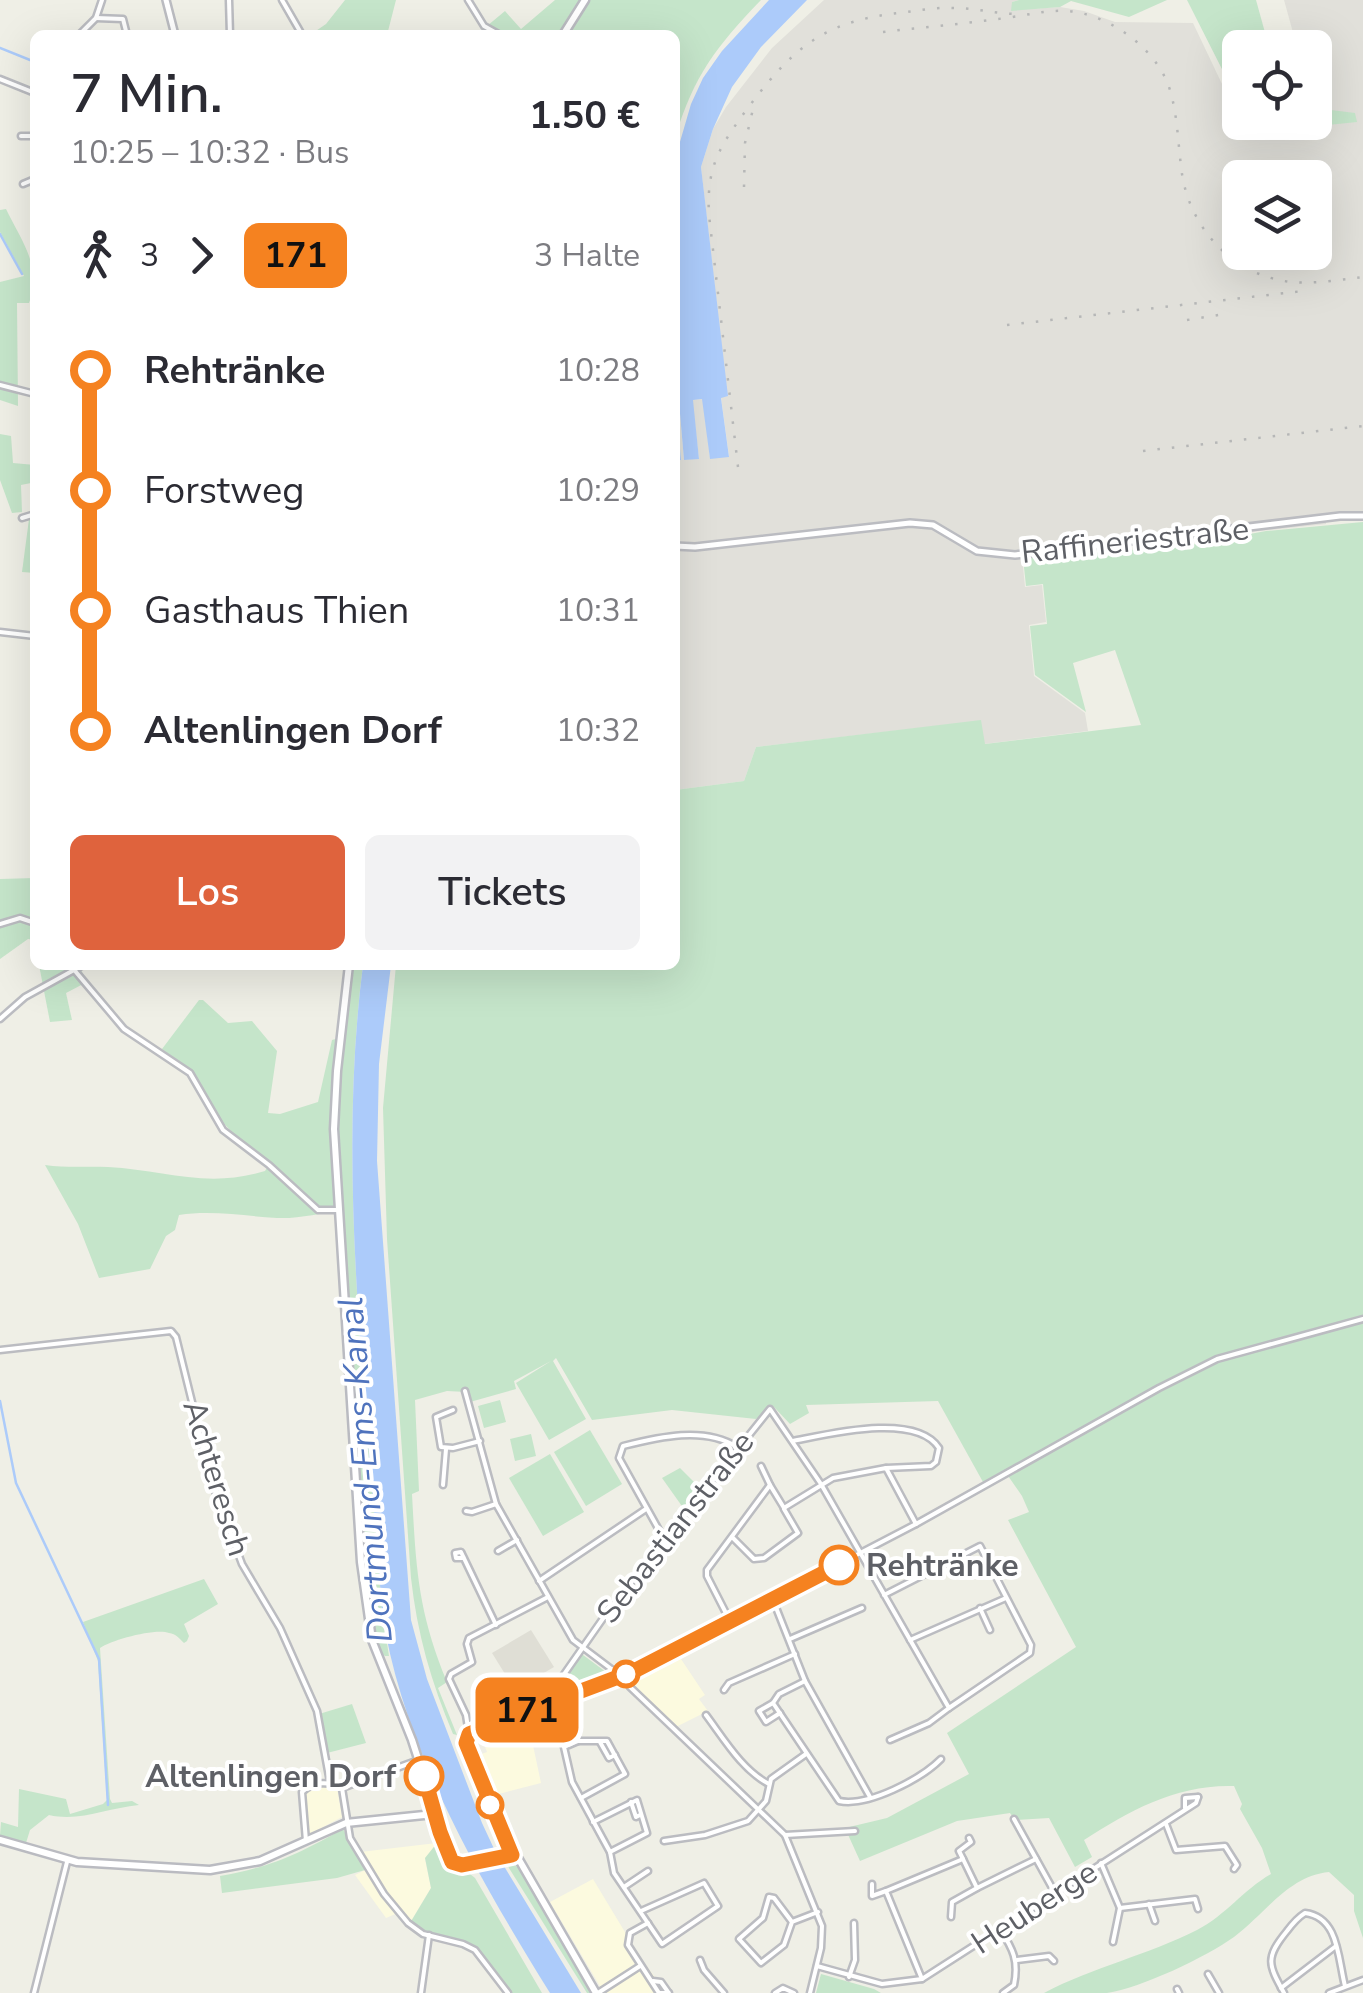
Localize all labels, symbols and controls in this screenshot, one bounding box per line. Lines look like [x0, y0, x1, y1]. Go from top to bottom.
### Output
map controls [1222, 30, 1332, 270]
button: locate [1222, 30, 1332, 140]
text: 7 Min. [70, 56, 223, 131]
text: 1.50 € [529, 90, 640, 141]
text: 10:25 – 10:32 · Bus [70, 131, 349, 174]
button: layers [1222, 160, 1332, 270]
icon: walk [70, 228, 125, 283]
icon: forward [174, 228, 229, 283]
text: 171 [264, 232, 327, 279]
text: 3 [140, 234, 159, 277]
text: 3 Halte [534, 234, 640, 277]
text: Rehtränke [144, 345, 325, 396]
text: 10:28 [556, 349, 640, 392]
text: Forstweg [144, 465, 304, 516]
text: 10:29 [556, 469, 640, 512]
street label: Raffineriestraße [1019, 507, 1251, 574]
text: Gasthaus Thien [144, 585, 409, 636]
text: 10:31 [556, 589, 640, 632]
text: Altenlingen Dorf [144, 705, 442, 756]
text: 10:32 [556, 709, 640, 752]
button: Los [70, 835, 345, 950]
button: Tickets [365, 835, 640, 950]
water label: Dortmund-Ems-Kanal [327, 1295, 404, 1645]
street label: Achteresch [172, 1395, 261, 1561]
street label: Sebastianstraße [587, 1422, 764, 1632]
place label: Rehtränke [866, 1544, 1019, 1587]
marker: Rehtränke [820, 1546, 858, 1584]
unlabelled marker [613, 1661, 639, 1687]
line badge: 171 [470, 1678, 584, 1742]
text: 171 [495, 1687, 559, 1734]
place label: Altenlingen Dorf [145, 1755, 397, 1798]
marker: Altenlingen Dorf [405, 1757, 443, 1795]
unlabelled marker [477, 1792, 503, 1818]
street label: Heuberge [963, 1851, 1106, 1964]

